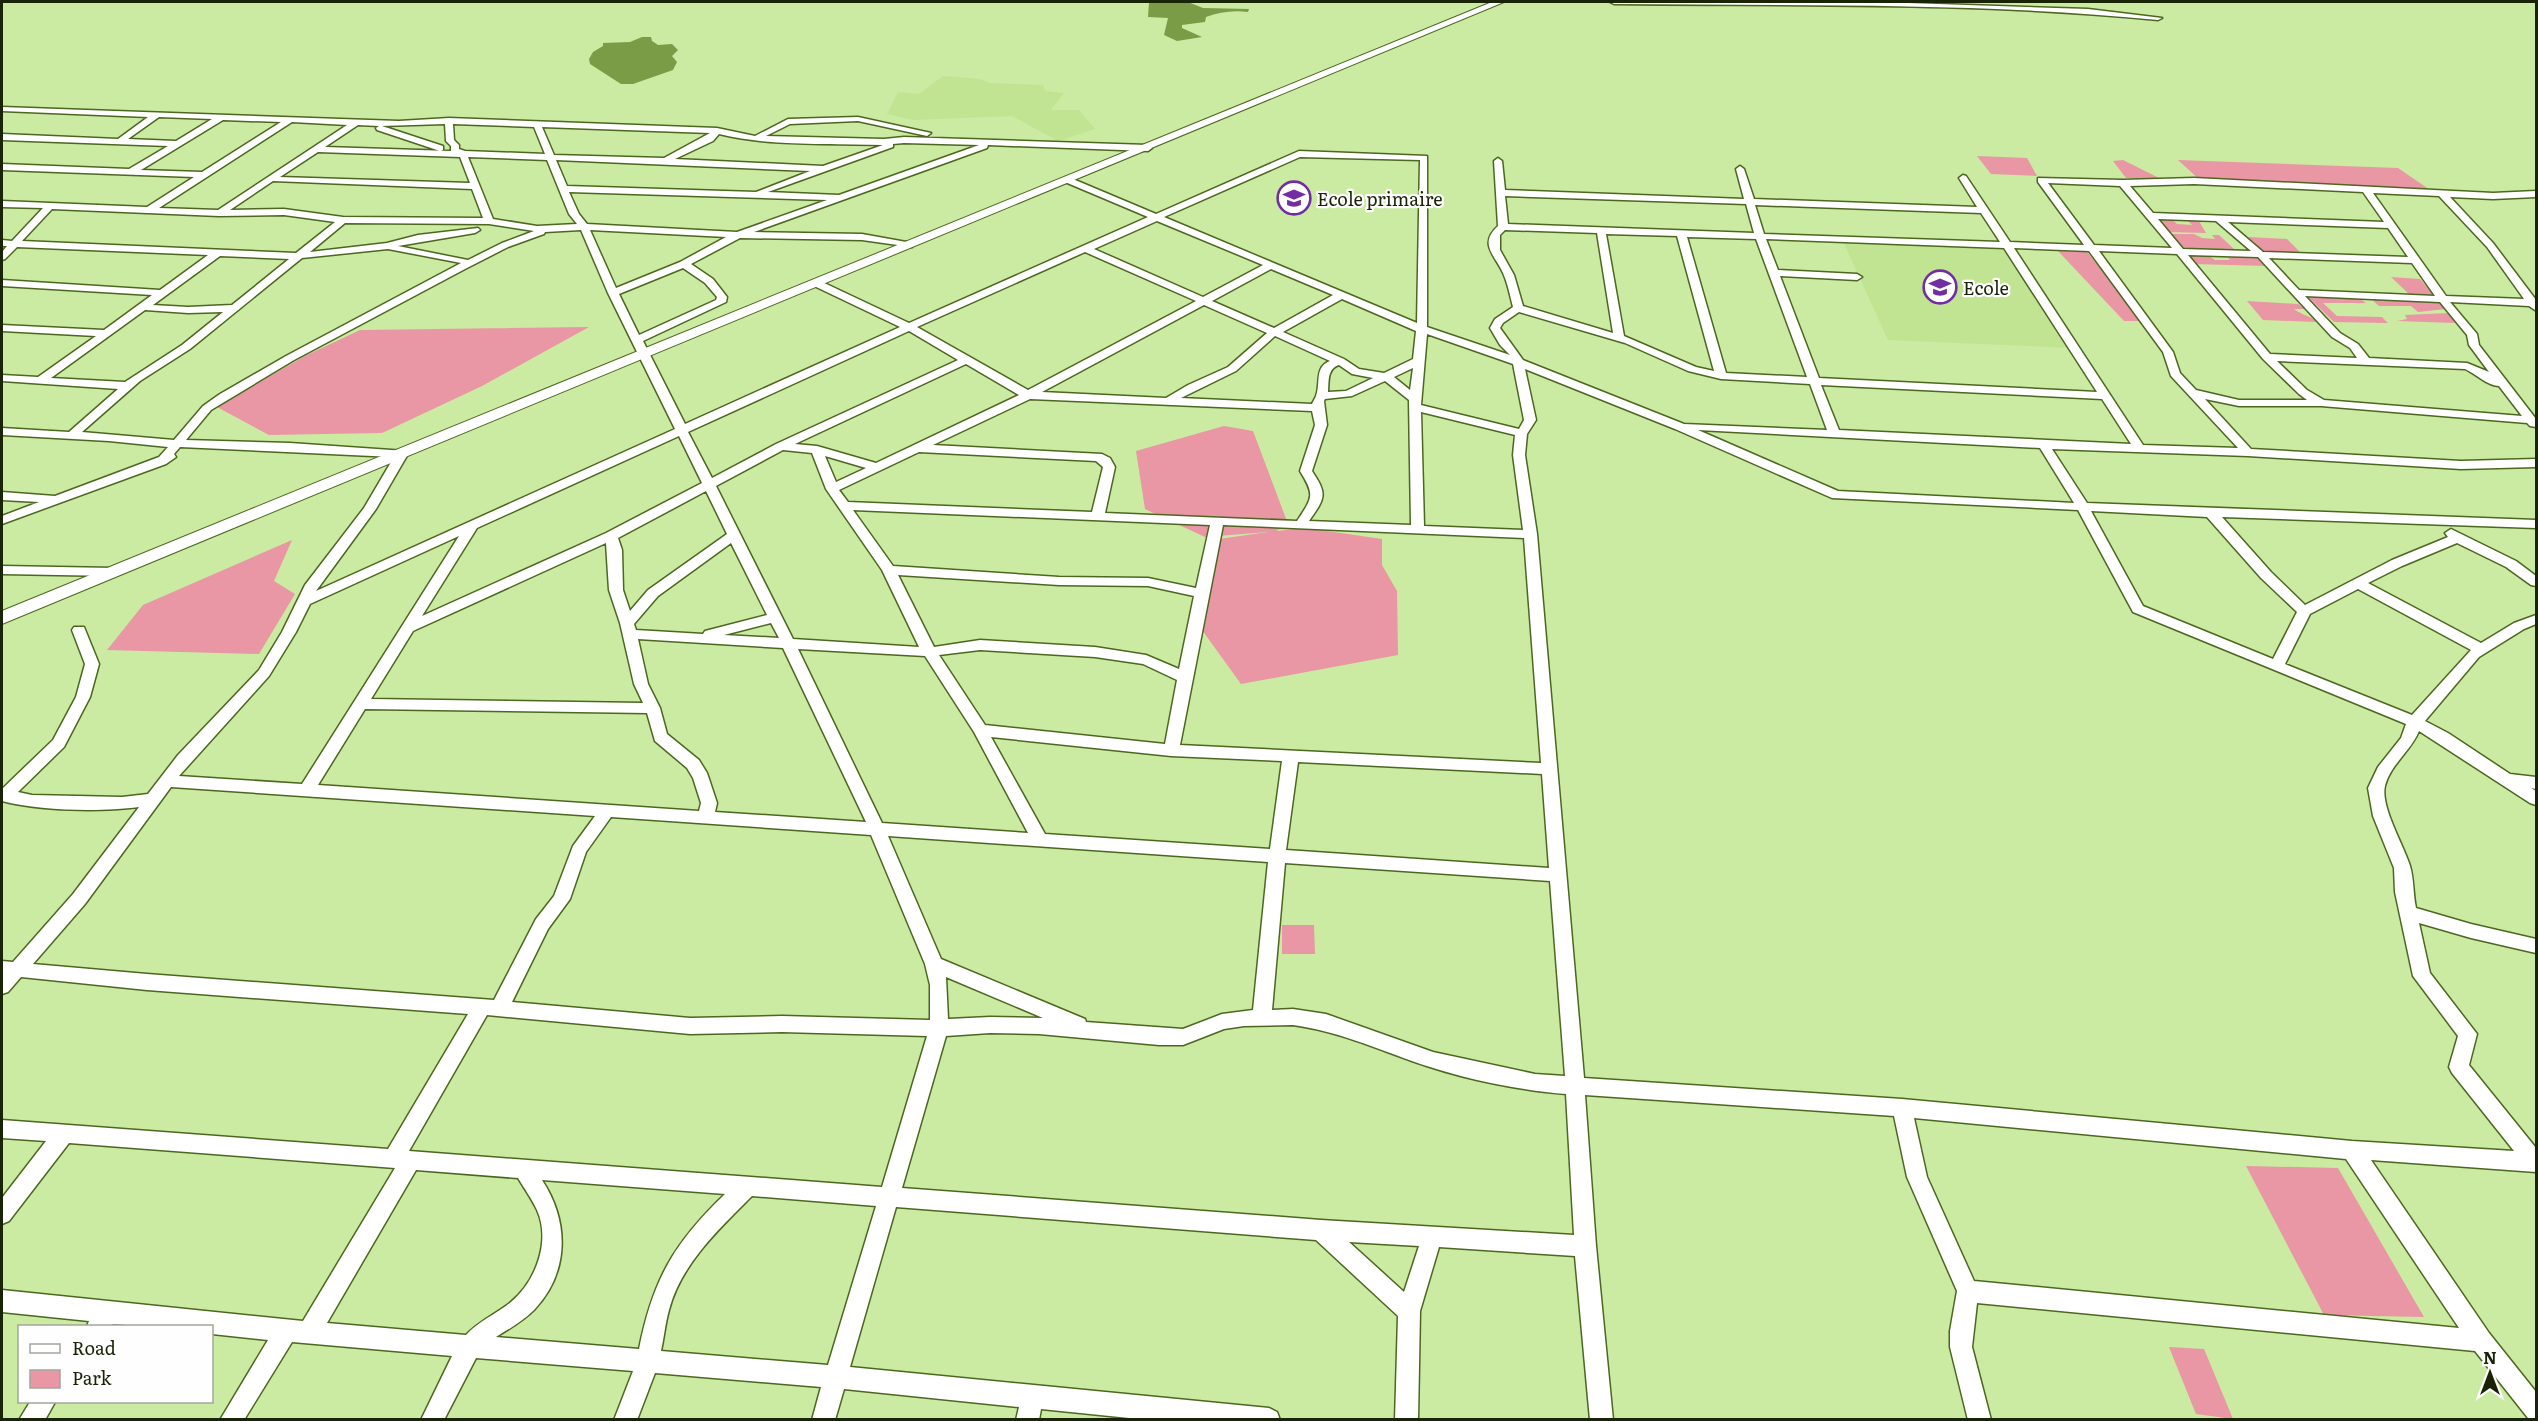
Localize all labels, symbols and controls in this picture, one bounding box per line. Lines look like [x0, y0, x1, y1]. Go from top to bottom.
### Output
school or university icon: Ecole primaire [1276, 180, 1312, 216]
place label: Ecole primaire [1317, 185, 1443, 212]
school or university icon: Ecole [1922, 269, 1958, 305]
place label: Ecole [1963, 274, 2009, 301]
legend [18, 1325, 213, 1403]
text: Road [72, 1334, 116, 1361]
north arrow [2460, 1343, 2520, 1403]
text: N [2483, 1345, 2497, 1369]
text: Park [72, 1364, 113, 1391]

